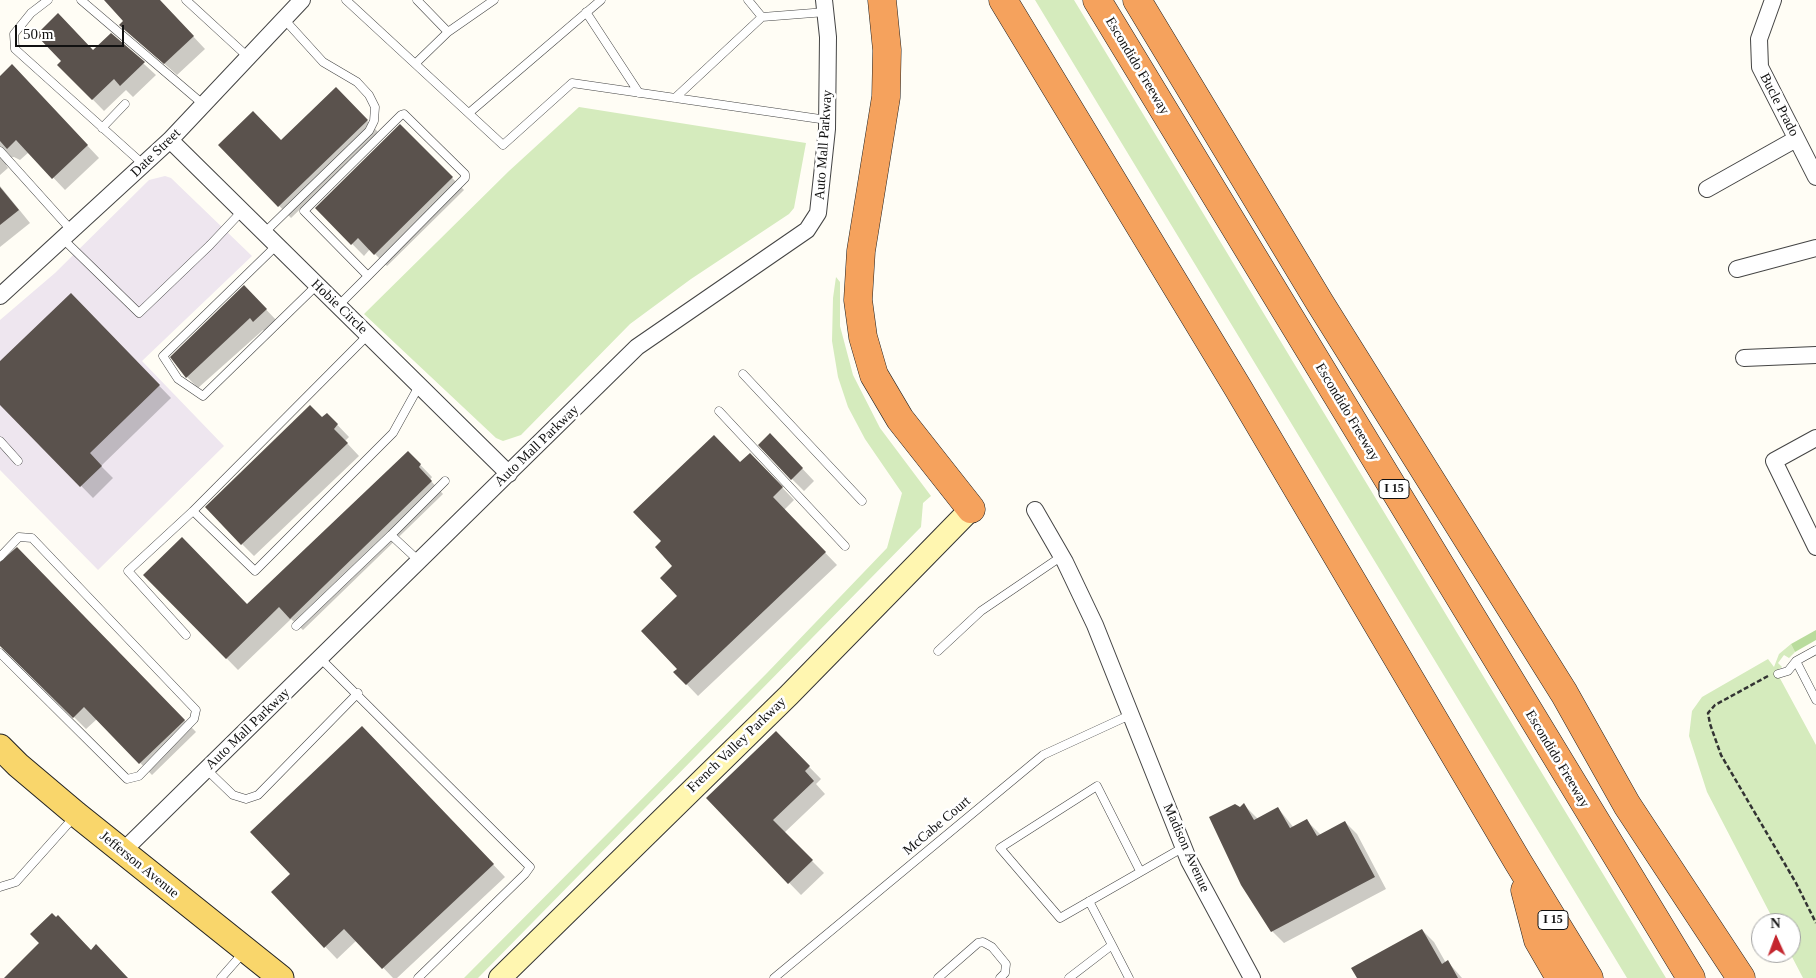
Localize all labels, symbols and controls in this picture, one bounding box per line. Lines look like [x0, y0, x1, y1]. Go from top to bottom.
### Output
street label: Escondido Freeway [1101, 14, 1173, 118]
scale bar [18, 15, 126, 47]
text: 50 m [23, 26, 53, 42]
street label: Bucle Prado [1756, 71, 1802, 139]
street label: Auto Mall Parkway [812, 89, 836, 201]
street label: Date Street [128, 125, 184, 181]
street label: Hobie Circle [307, 276, 371, 338]
street label: Escondido Freeway [1311, 360, 1383, 464]
street label: Auto Mall Parkway [491, 402, 583, 490]
road number: I 15 [1379, 479, 1409, 498]
street label: Auto Mall Parkway [202, 685, 294, 773]
street label: French Valley Parkway [684, 694, 790, 796]
street label: Escondido Freeway [1521, 707, 1593, 811]
street label: McCabe Court [900, 793, 974, 859]
street label: Madison Avenue [1159, 801, 1213, 895]
street label: Jefferson Avenue [96, 828, 182, 902]
road number: I 15 [1538, 910, 1568, 930]
north arrow [1751, 913, 1801, 963]
text: N [1770, 916, 1781, 931]

